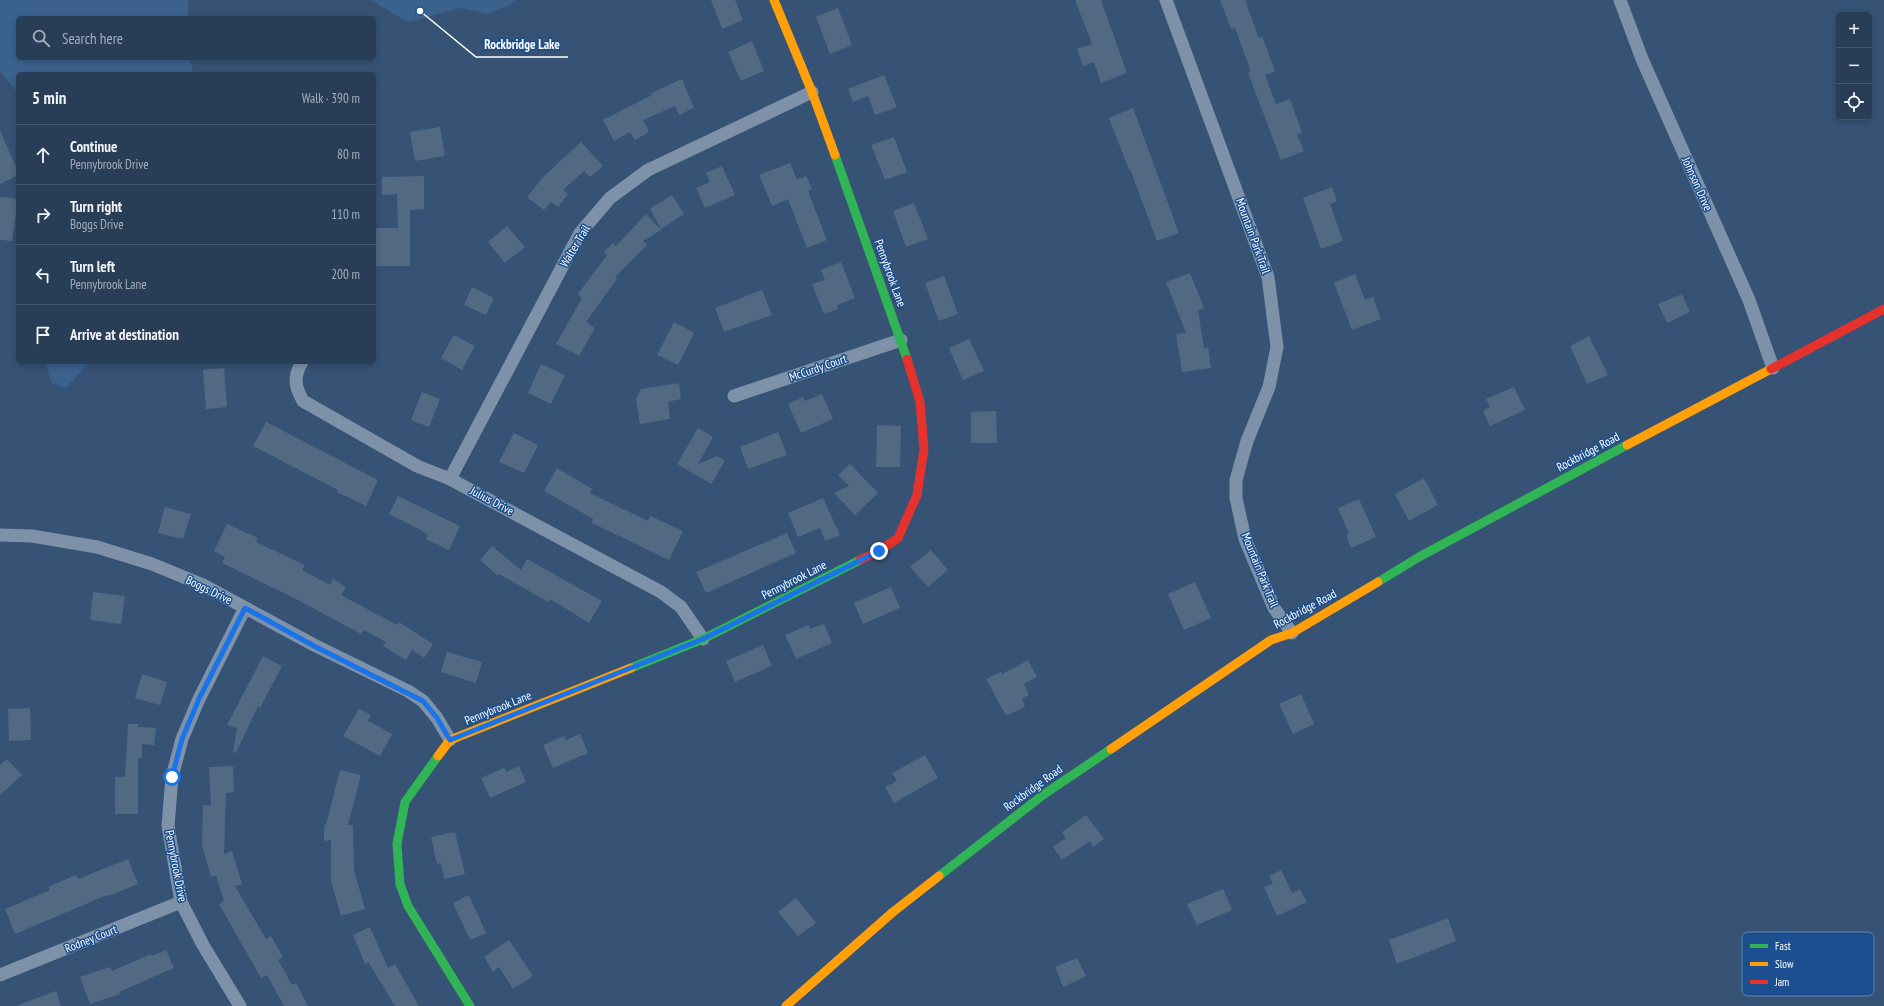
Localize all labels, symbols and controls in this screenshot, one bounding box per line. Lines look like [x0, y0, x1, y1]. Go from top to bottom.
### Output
map controls [1836, 12, 1872, 120]
button: + [1836, 12, 1872, 48]
search box [16, 16, 376, 60]
icon: search [30, 27, 52, 49]
text: Search here [62, 29, 123, 48]
callout: Rockbridge Lake [476, 32, 568, 57]
text: Rockbridge Lake [484, 36, 560, 53]
button: − [1836, 48, 1872, 84]
button: locate [1836, 84, 1872, 120]
text: 5 min [32, 87, 66, 109]
text: Walk · 390 m [302, 90, 360, 107]
text: Continue [70, 137, 117, 156]
icon: ahead [32, 144, 54, 166]
text: 80 m [337, 146, 360, 163]
street label: Johnson Drive [1679, 154, 1716, 213]
text: Pennybrook Drive [70, 156, 149, 173]
street label: Mountain Park Trail [1233, 196, 1274, 276]
text: Turn right [70, 197, 122, 216]
icon: right [32, 204, 54, 226]
text: 110 m [331, 206, 360, 223]
text: Boggs Drive [70, 216, 124, 233]
street label: Walter Trail [556, 222, 593, 270]
street label: Pennybrook Lane [871, 237, 910, 309]
text: Turn left [70, 257, 115, 276]
icon: left [32, 264, 54, 286]
text: 200 m [331, 266, 360, 283]
text: Pennybrook Lane [70, 276, 147, 293]
icon: arrive [32, 324, 54, 346]
text: Arrive at destination [70, 325, 179, 344]
street label: McCurdy Court [787, 350, 849, 384]
street label: Rockbridge Road [1554, 429, 1622, 474]
street label: Julius Drive [467, 482, 517, 518]
street label: Mountain Park Trail [1239, 530, 1282, 610]
route end [870, 542, 888, 560]
street label: Pennybrook Lane [759, 557, 829, 602]
street label: Boggs Drive [184, 572, 235, 607]
street label: Rockbridge Road [1271, 586, 1339, 631]
street label: Pennybrook Lane [462, 687, 533, 728]
street label: Rockbridge Road [1000, 761, 1065, 814]
route start [163, 768, 181, 786]
street label: Pennybrook Drive [162, 829, 191, 903]
street label: Rodney Court [63, 921, 120, 956]
legend [1742, 932, 1874, 996]
text: Fast [1775, 939, 1791, 953]
text: Slow [1775, 957, 1794, 971]
text: Jam [1774, 975, 1789, 989]

